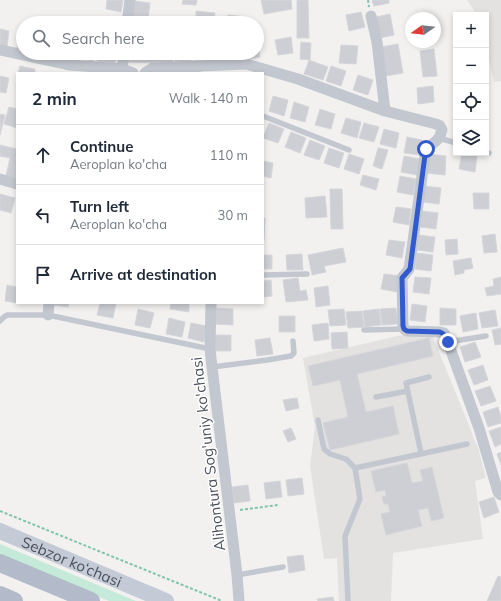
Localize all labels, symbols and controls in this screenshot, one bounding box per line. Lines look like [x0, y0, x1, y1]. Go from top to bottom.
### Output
north arrow [405, 12, 441, 48]
map controls [453, 12, 489, 156]
button: + [453, 12, 489, 48]
search box [16, 16, 264, 60]
icon: search [30, 27, 52, 49]
text: Search here [62, 29, 144, 48]
button: − [453, 48, 489, 84]
button: locate [453, 84, 489, 120]
text: 2 min [32, 88, 77, 109]
text: Walk · 140 m [169, 90, 248, 106]
button: layers [453, 120, 489, 156]
text: Continue [70, 137, 133, 156]
route start [417, 140, 435, 158]
icon: ahead [32, 144, 54, 166]
text: 110 m [210, 147, 248, 163]
text: Aeroplan ko'cha [70, 156, 167, 172]
text: Turn left [70, 197, 129, 216]
icon: left [32, 204, 54, 226]
text: 30 m [218, 207, 248, 223]
text: Aeroplan ko'cha [70, 216, 167, 232]
icon: arrive [32, 264, 54, 286]
text: Arrive at destination [70, 265, 217, 284]
route end [439, 333, 457, 351]
street label: Alihontura Sog'uniy ko'chasi [187, 356, 229, 552]
street label: Sebzor ko‘chasi [19, 532, 125, 591]

